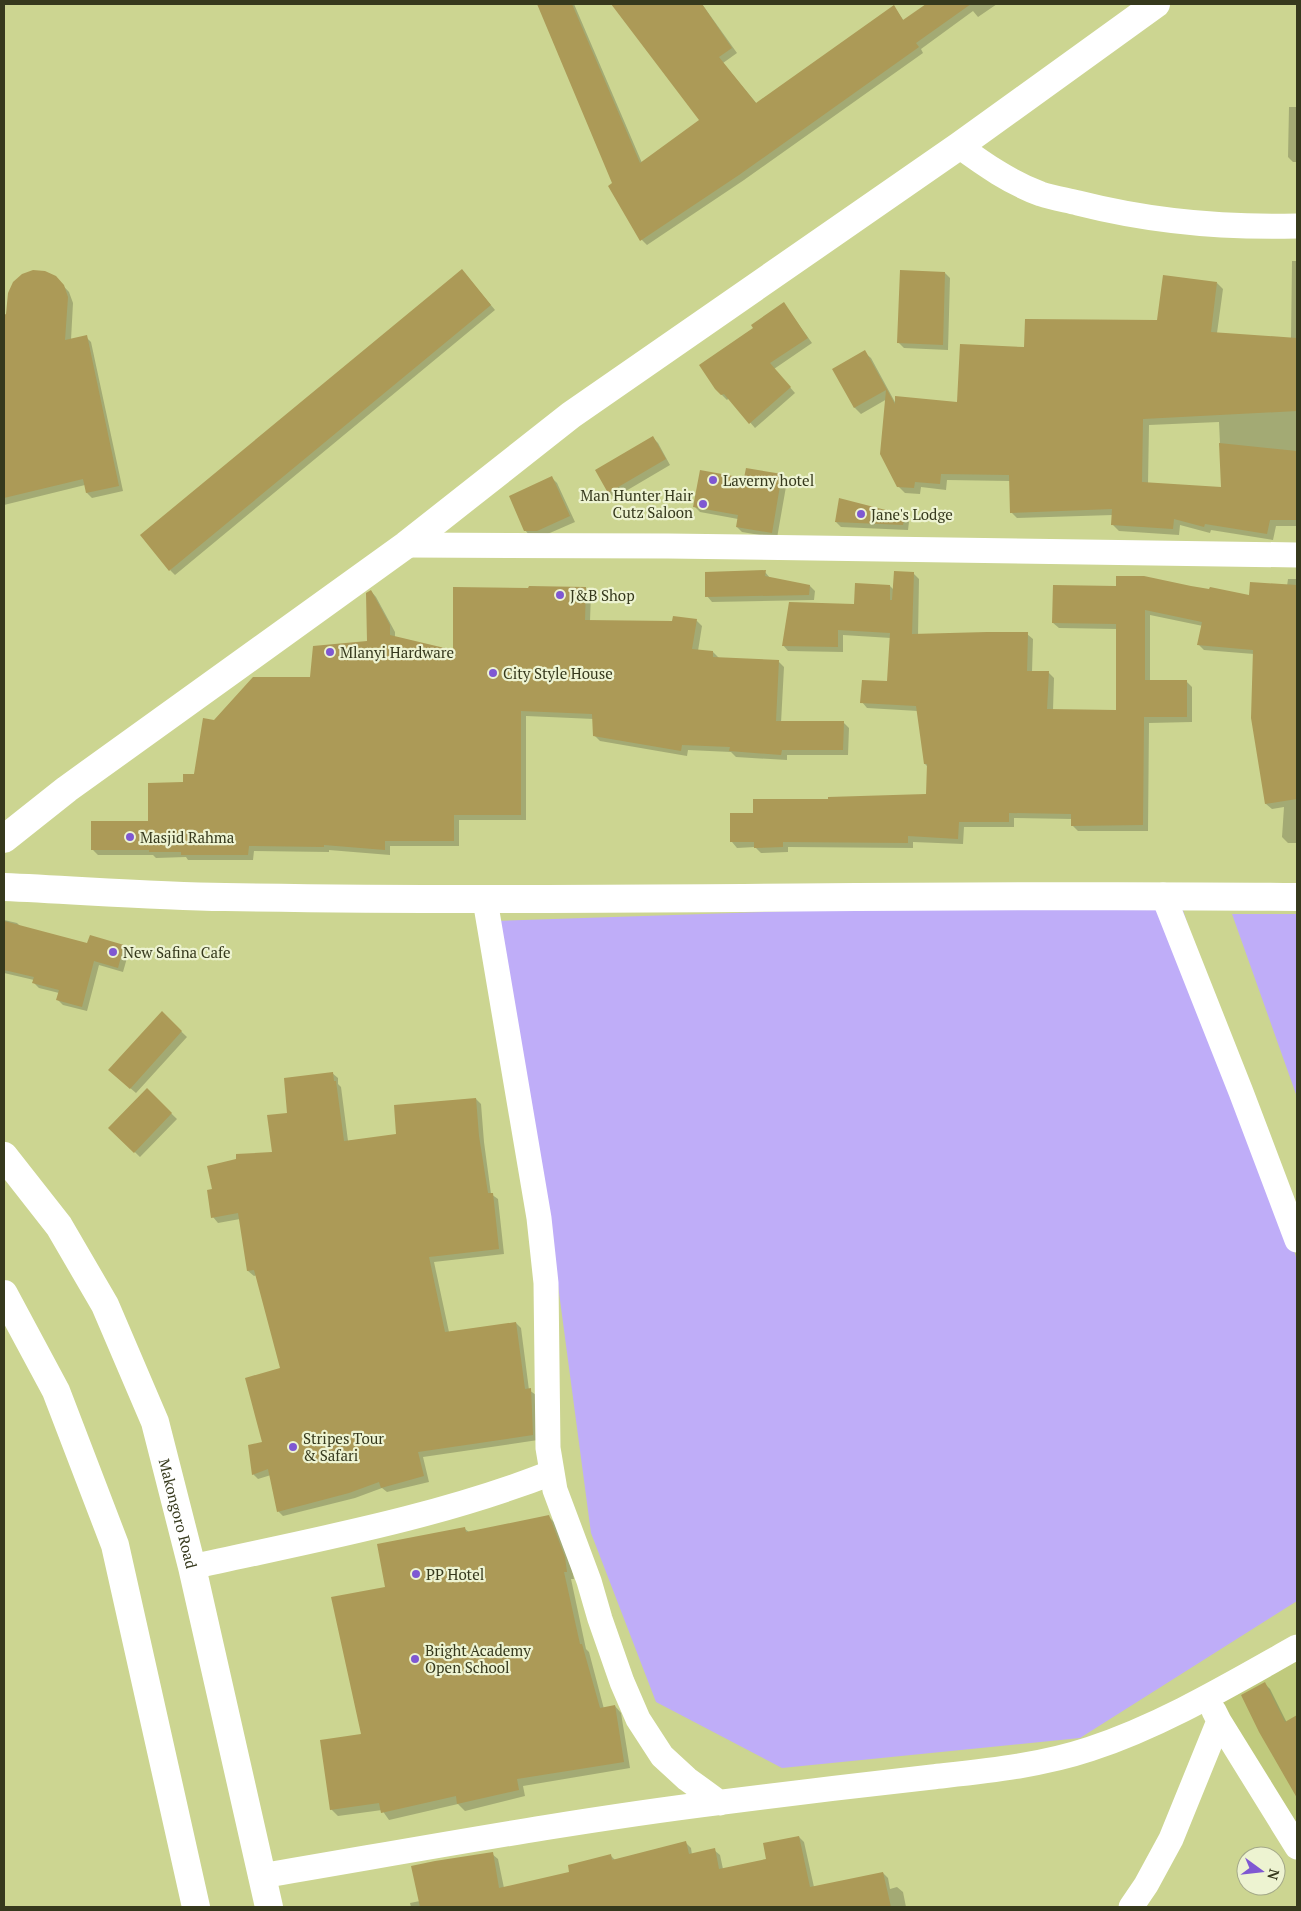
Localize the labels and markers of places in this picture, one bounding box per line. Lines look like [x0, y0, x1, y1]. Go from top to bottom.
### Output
place label: Laverny hotel [723, 470, 814, 490]
marker: Laverny hotel [707, 474, 719, 486]
place label: Man Hunter Hair Cutz Saloon [580, 485, 693, 522]
marker: Man Hunter Hair Cutz Saloon [697, 498, 709, 510]
place label: Jane's Lodge [871, 504, 953, 524]
marker: Jane's Lodge [855, 508, 867, 520]
place label: J&B Shop [570, 585, 635, 605]
marker: J&B Shop [554, 589, 566, 601]
place label: Mlanyi Hardware [340, 642, 454, 662]
marker: Mlanyi Hardware [324, 646, 336, 658]
place label: City Style House [503, 663, 613, 683]
marker: City Style House [487, 667, 499, 679]
place label: Masjid Rahma [140, 827, 235, 847]
marker: Masjid Rahma [124, 831, 136, 843]
place label: New Safina Cafe [123, 942, 230, 962]
marker: New Safina Cafe [107, 946, 119, 958]
place label: Stripes Tour & Safari [303, 1428, 384, 1465]
marker: Stripes Tour & Safari [287, 1441, 299, 1453]
place label: PP Hotel [426, 1564, 484, 1584]
marker: PP Hotel [410, 1568, 422, 1580]
place label: Bright Academy Open School [425, 1640, 531, 1677]
marker: Bright Academy Open School [409, 1653, 421, 1665]

